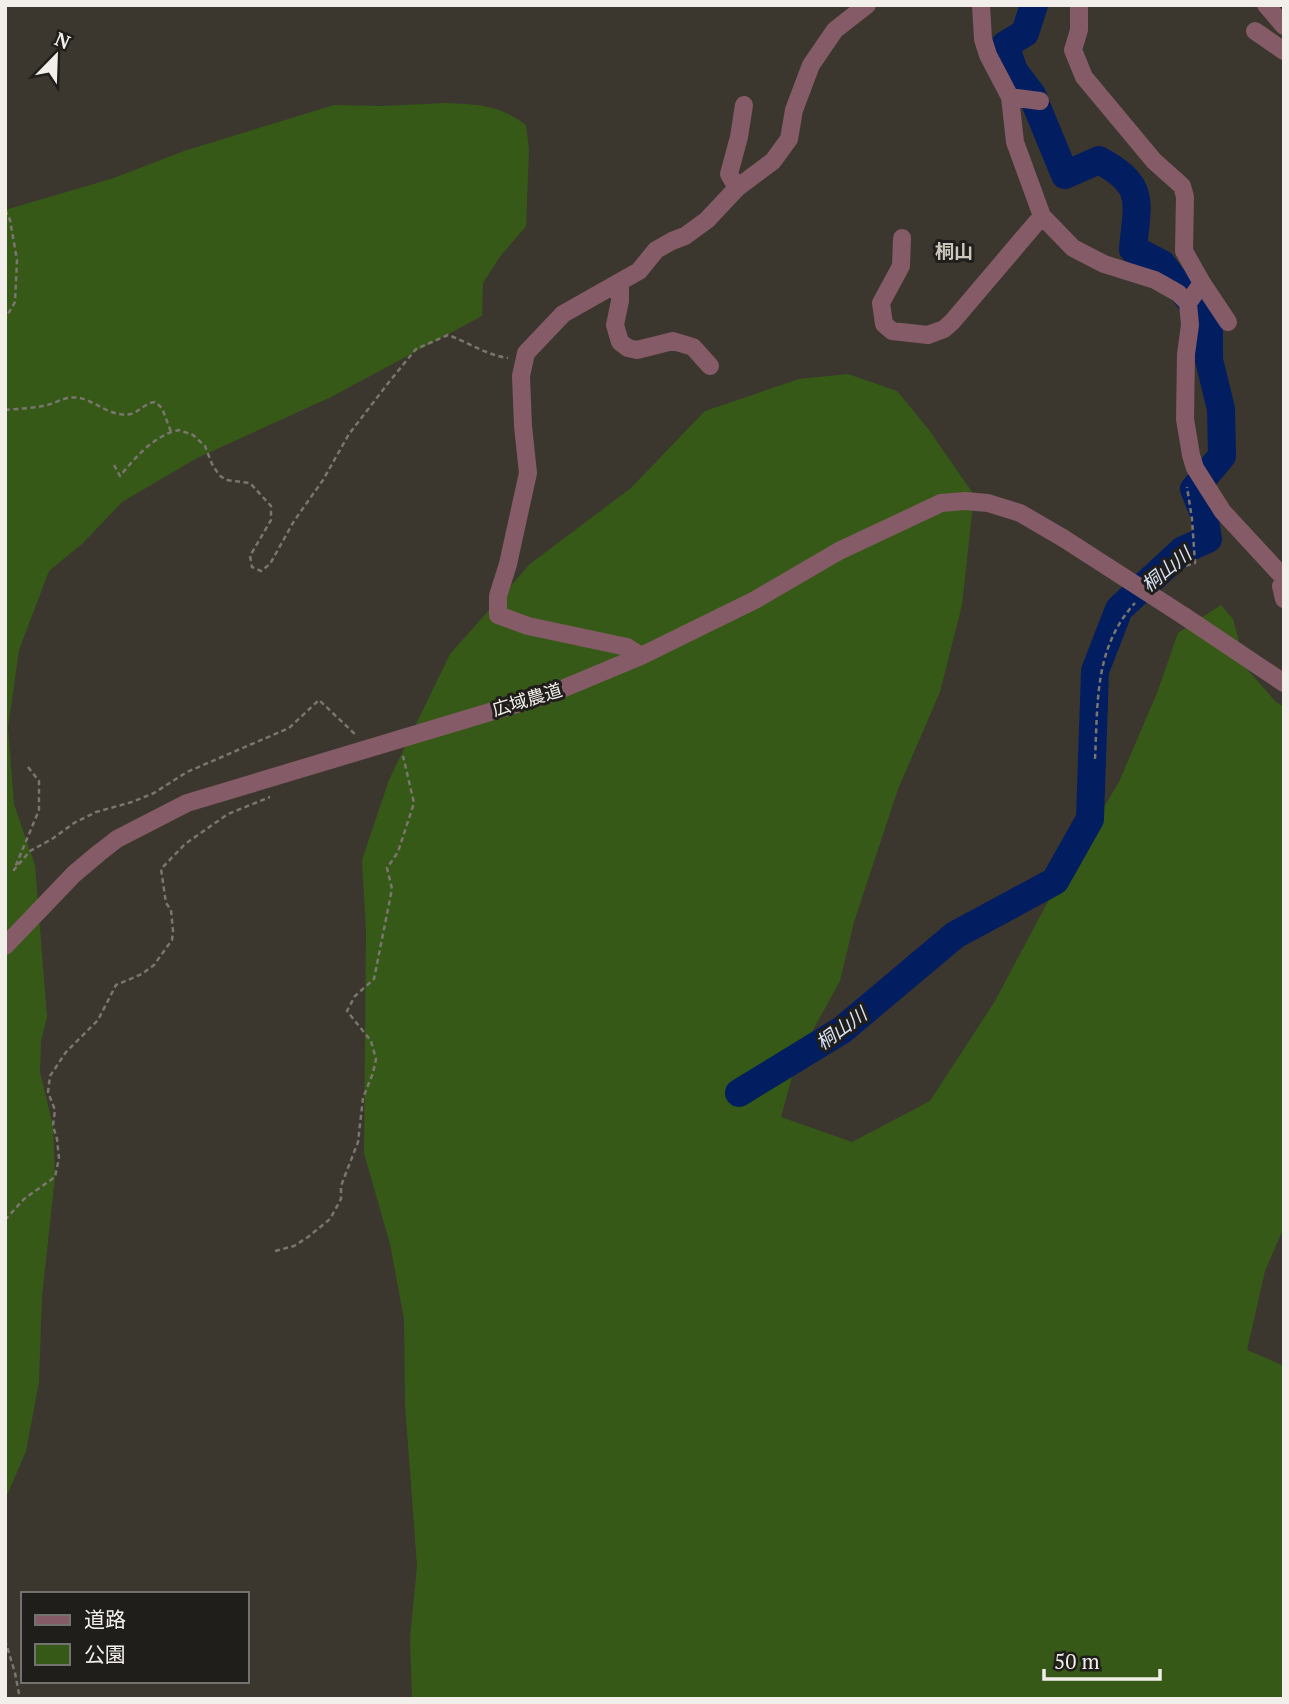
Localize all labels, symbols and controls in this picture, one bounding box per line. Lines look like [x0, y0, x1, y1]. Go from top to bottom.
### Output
north arrow [21, 21, 91, 91]
text: N [51, 26, 75, 54]
district label: 桐山 [935, 238, 973, 263]
water label: 桐山川 [1136, 540, 1198, 597]
street label: 広域農道 [489, 677, 565, 721]
water label: 桐山川 [811, 1000, 873, 1055]
legend [21, 1592, 248, 1683]
text: 道路 [84, 1605, 126, 1633]
scale bar [1044, 1638, 1160, 1682]
text: 公園 [84, 1640, 126, 1668]
text: 50 m [1054, 1647, 1100, 1675]

